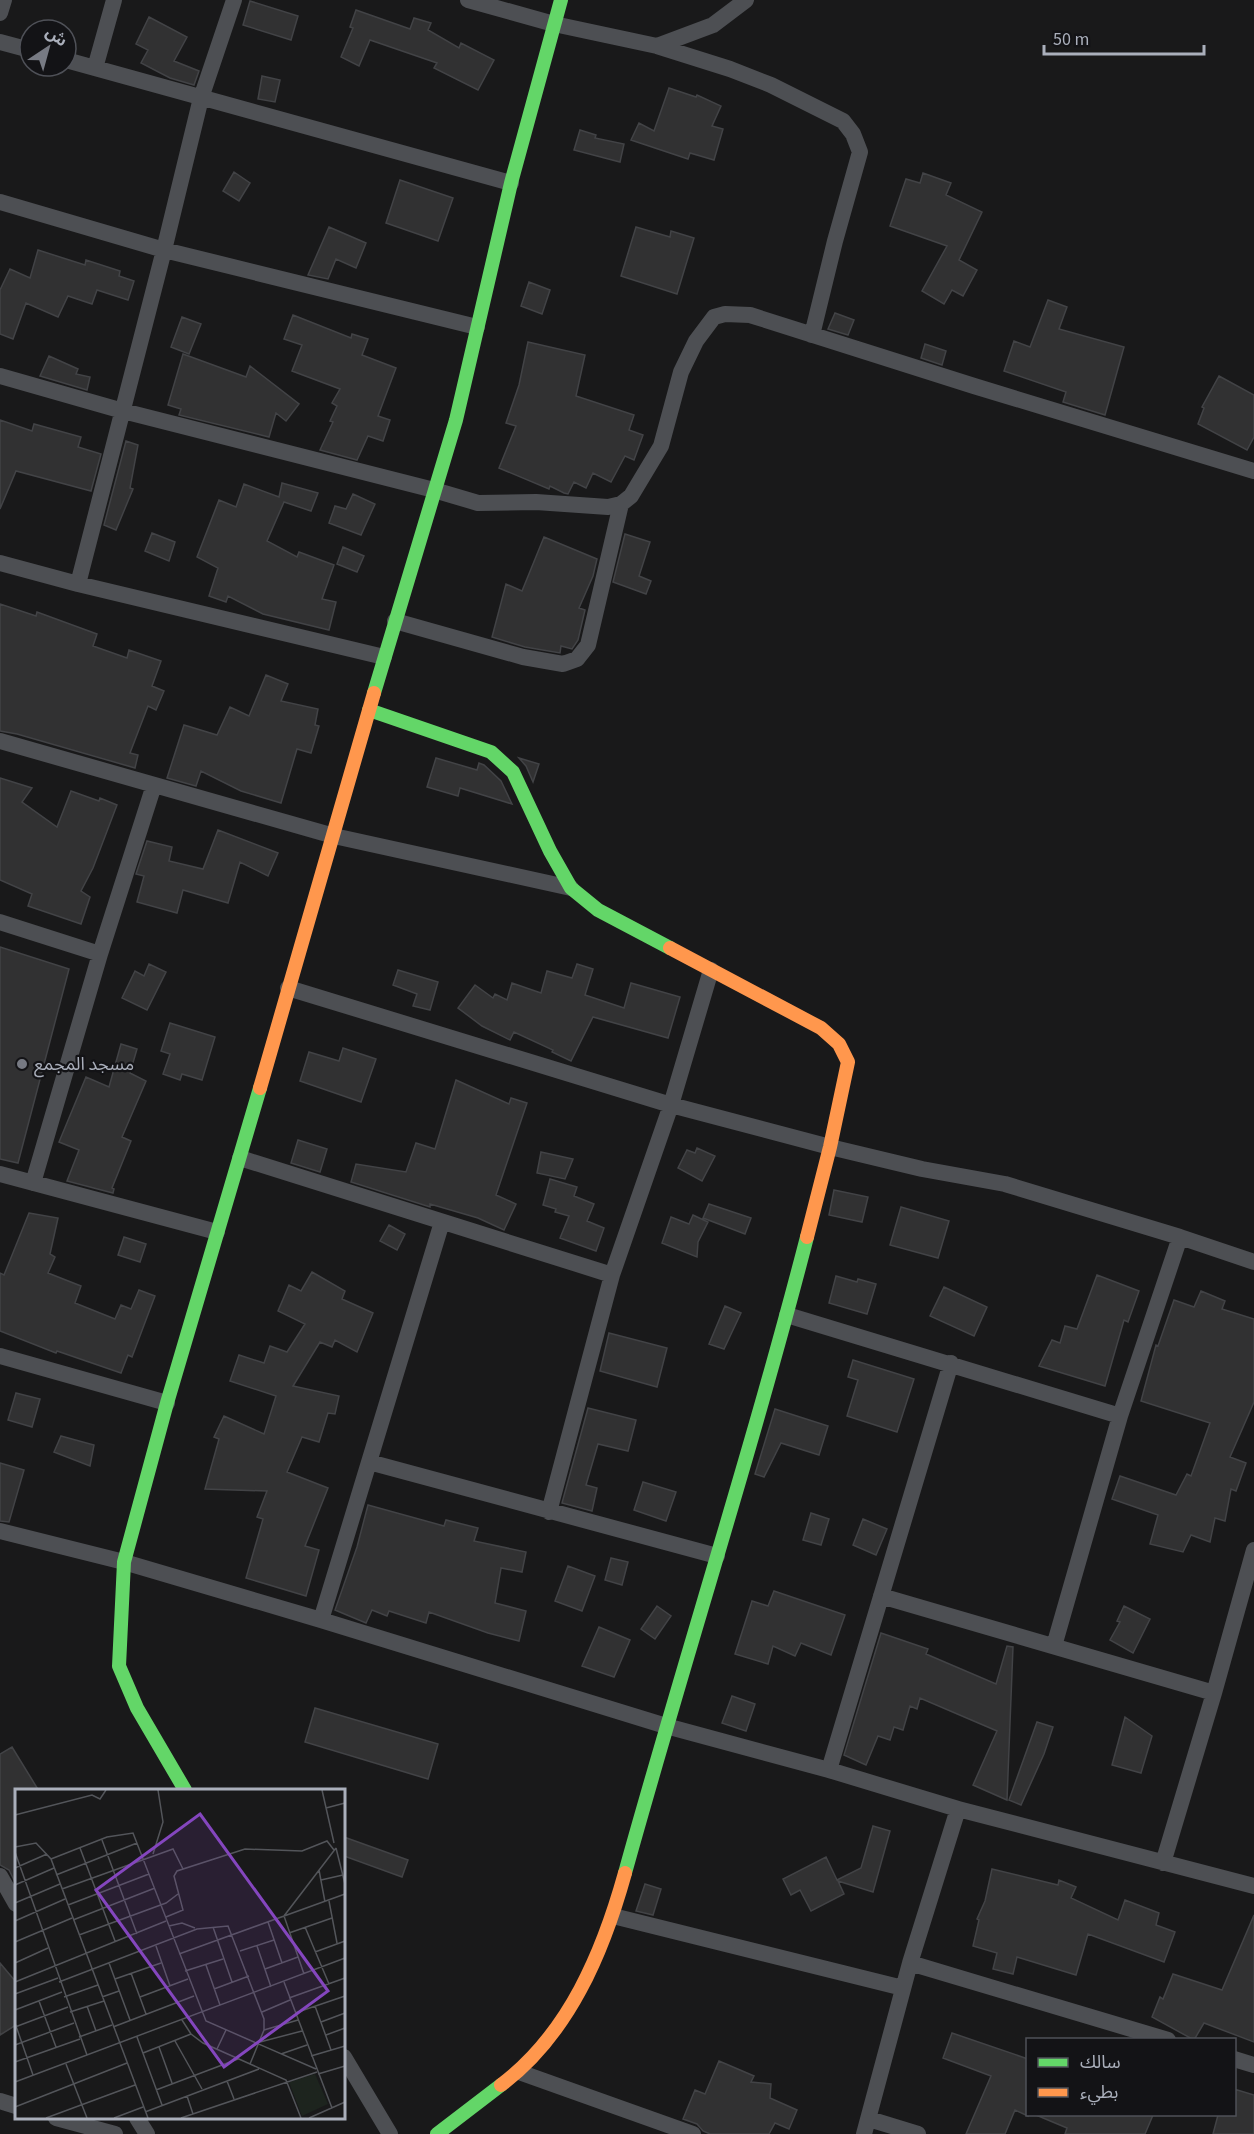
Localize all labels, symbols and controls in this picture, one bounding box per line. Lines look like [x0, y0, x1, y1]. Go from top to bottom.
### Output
north arrow [18, 18, 78, 78]
scale bar [1044, 18, 1204, 56]
text: ش [41, 21, 72, 52]
text: 50 m [1053, 27, 1089, 52]
place label: مسجد المجمع [34, 1052, 134, 1078]
marker: مسجد المجمع [15, 1057, 29, 1071]
inset map [15, 1789, 345, 2119]
legend [1026, 2038, 1236, 2116]
text: سالك [1080, 2050, 1121, 2075]
text: بطيء [1080, 2080, 1118, 2105]

